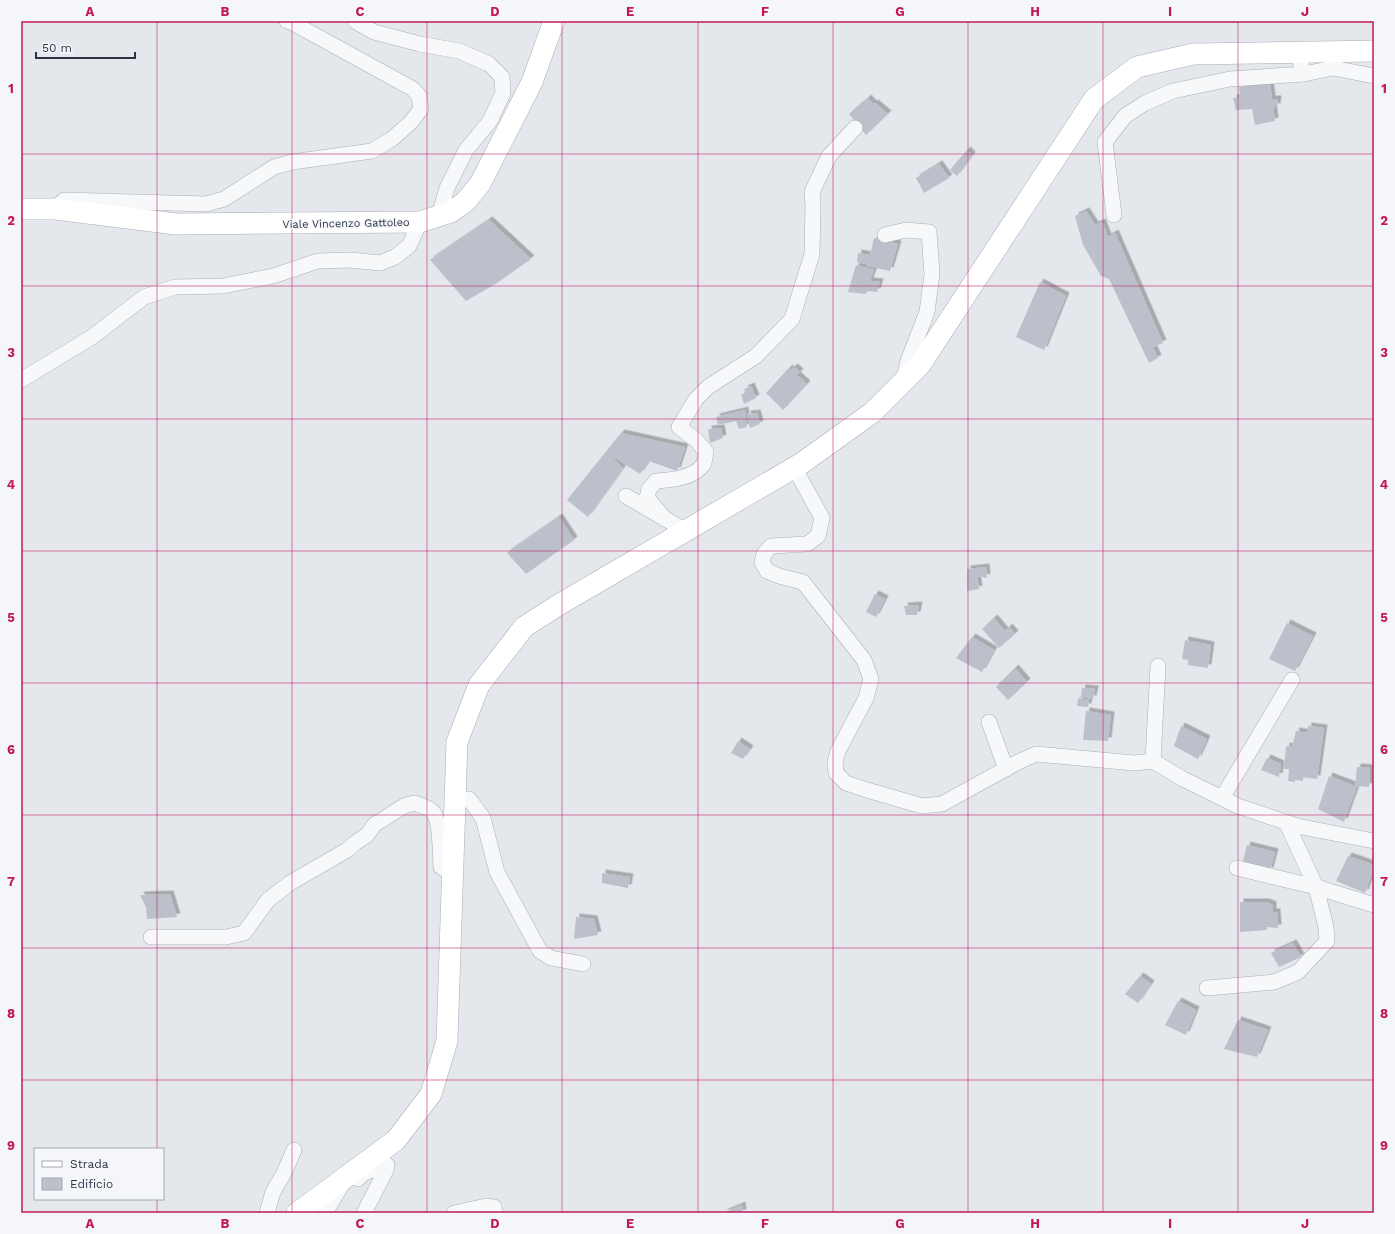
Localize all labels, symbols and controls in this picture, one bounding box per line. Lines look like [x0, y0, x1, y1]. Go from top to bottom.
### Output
text: A [86, 4, 95, 19]
text: B [221, 4, 230, 19]
text: C [356, 4, 365, 19]
text: D [490, 4, 500, 19]
text: E [626, 4, 634, 19]
text: F [761, 4, 769, 19]
text: G [895, 4, 905, 19]
text: H [1030, 4, 1040, 19]
text: I [1168, 4, 1172, 19]
text: J [1301, 4, 1309, 19]
scale bar [36, 34, 135, 60]
text: 50 m [42, 41, 72, 55]
text: 1 [8, 81, 14, 96]
text: 1 [1381, 81, 1387, 96]
text: 2 [7, 213, 15, 228]
text: 2 [1380, 213, 1388, 228]
street label: Viale Vincenzo Gattoleo [282, 216, 410, 231]
text: 3 [7, 345, 15, 360]
text: 3 [1380, 345, 1388, 360]
text: 4 [7, 477, 16, 492]
text: 4 [1380, 477, 1389, 492]
text: 5 [7, 610, 15, 625]
text: 5 [1380, 610, 1388, 625]
text: 6 [7, 742, 15, 757]
text: 6 [1380, 742, 1388, 757]
text: 7 [7, 874, 15, 889]
text: 7 [1380, 874, 1388, 889]
text: 8 [7, 1006, 15, 1021]
text: 8 [1380, 1006, 1388, 1021]
text: 9 [7, 1138, 15, 1153]
text: 9 [1380, 1138, 1388, 1153]
legend [34, 1148, 164, 1200]
text: Strada [70, 1157, 109, 1171]
text: Edificio [70, 1177, 113, 1191]
text: A [86, 1216, 95, 1231]
text: B [221, 1216, 230, 1231]
text: C [356, 1216, 365, 1231]
text: D [490, 1216, 500, 1231]
text: E [626, 1216, 634, 1231]
text: F [761, 1216, 769, 1231]
text: G [895, 1216, 905, 1231]
text: H [1030, 1216, 1040, 1231]
text: I [1168, 1216, 1172, 1231]
text: J [1301, 1216, 1309, 1231]

